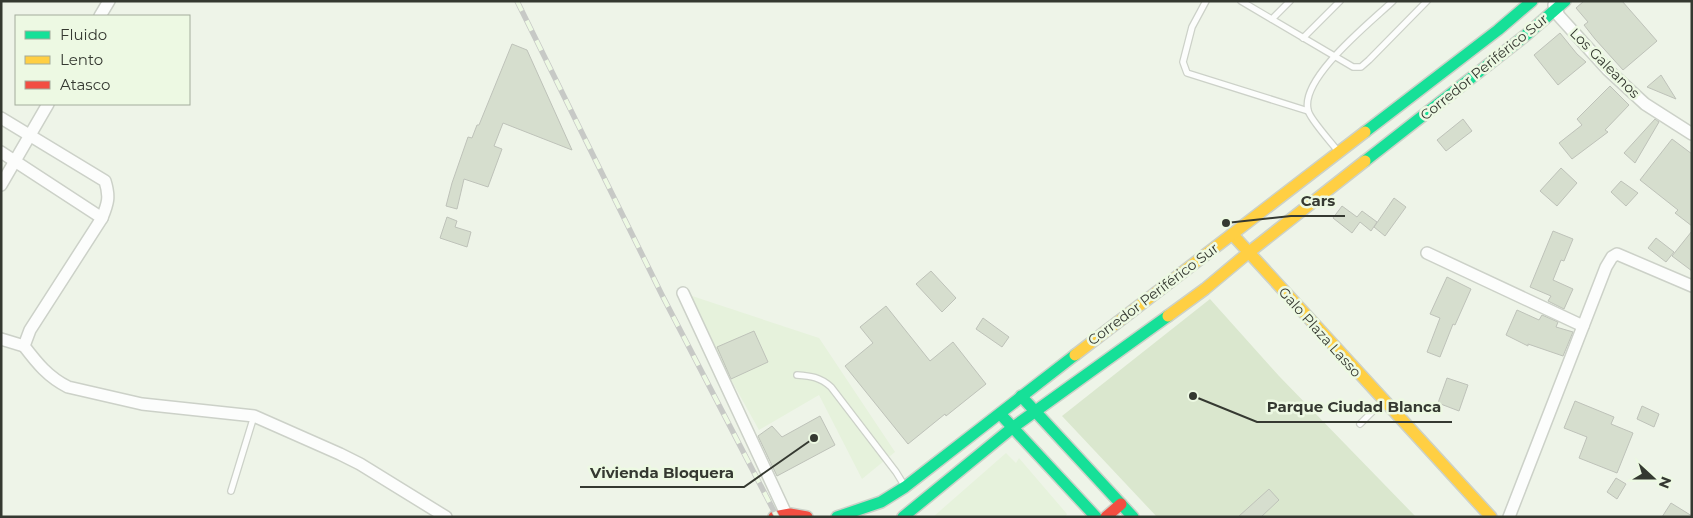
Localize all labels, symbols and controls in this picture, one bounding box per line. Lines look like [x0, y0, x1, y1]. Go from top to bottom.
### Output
street label: Corredor Periférico Sur [1417, 10, 1552, 124]
legend [15, 15, 190, 105]
street label: Los Galeanos [1566, 24, 1644, 102]
text: Fluido [60, 25, 107, 44]
text: Lento [60, 50, 103, 69]
text: Atasco [60, 75, 110, 94]
callout: Cars [1291, 186, 1345, 216]
text: Cars [1301, 191, 1335, 210]
street label: Corredor Periférico Sur [1084, 239, 1222, 349]
street label: Galo Plaza Lasso [1275, 283, 1365, 381]
callout: Parque Ciudad Blanca [1257, 392, 1452, 422]
text: Parque Ciudad Blanca [1267, 397, 1441, 416]
north arrow [1628, 453, 1678, 503]
callout: Vivienda Bloquera [580, 457, 744, 487]
text: Vivienda Bloquera [589, 463, 734, 482]
text: N [1655, 474, 1676, 491]

